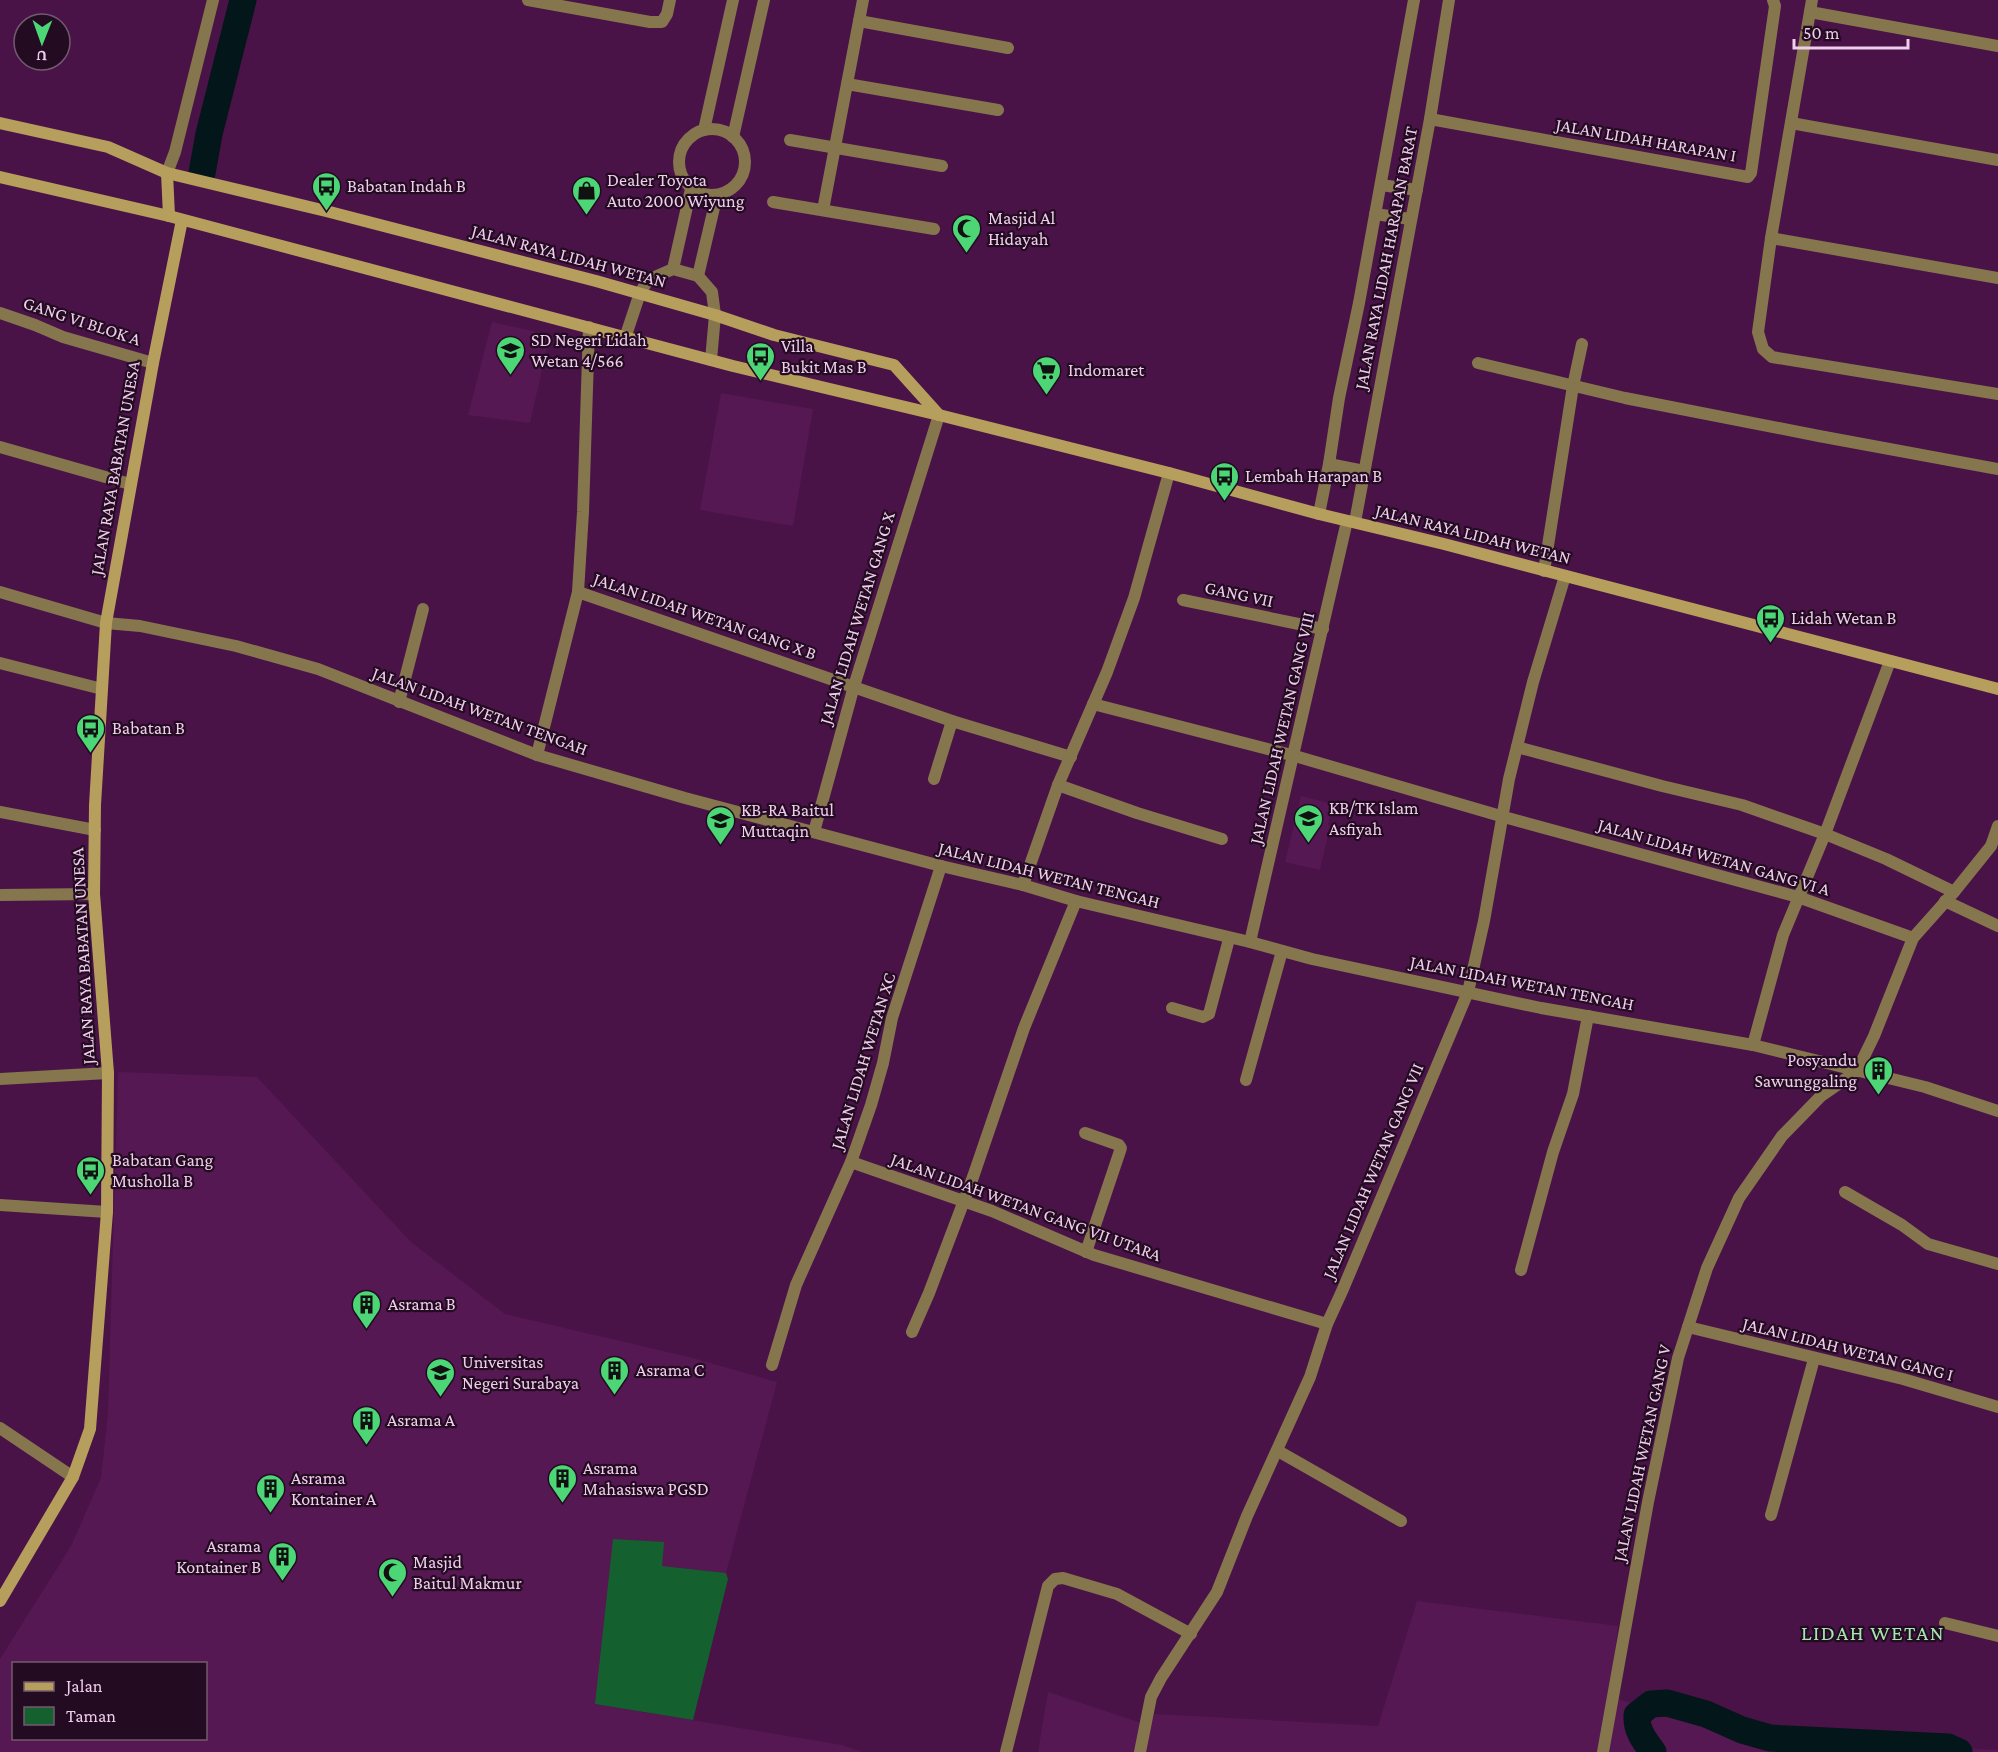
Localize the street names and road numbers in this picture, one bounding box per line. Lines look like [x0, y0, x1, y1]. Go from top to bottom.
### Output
street label: JALAN LIDAH HARAPAN I [1552, 114, 1738, 166]
street label: JALAN RAYA LIDAH HARAPAN BARAT [1350, 125, 1421, 393]
street label: JALAN RAYA LIDAH WETAN [468, 220, 669, 292]
street label: GANG VI BLOK A [21, 293, 144, 350]
street label: JALAN RAYA BABATAN UNESA [86, 359, 144, 579]
street label: JALAN RAYA LIDAH WETAN [1371, 500, 1573, 568]
street label: JALAN LIDAH WETAN GANG X [815, 509, 899, 729]
street label: JALAN LIDAH WETAN GANG X B [589, 568, 819, 664]
street label: GANG VII [1203, 577, 1275, 611]
street label: JALAN LIDAH WETAN GANG VIII [1245, 610, 1318, 848]
street label: JALAN LIDAH WETAN TENGAH [368, 662, 591, 759]
street label: JALAN LIDAH WETAN GANG VI A [1594, 814, 1833, 900]
street label: JALAN LIDAH WETAN TENGAH [934, 837, 1162, 912]
street label: JALAN RAYA BABATAN UNESA [67, 846, 99, 1067]
street label: JALAN LIDAH WETAN TENGAH [1406, 951, 1636, 1015]
street label: JALAN LIDAH WETAN XC [826, 970, 899, 1154]
street label: JALAN LIDAH WETAN GANG VII [1318, 1060, 1428, 1284]
street label: JALAN LIDAH WETAN GANG VII UTARA [886, 1148, 1165, 1266]
street label: JALAN LIDAH WETAN GANG I [1739, 1313, 1955, 1385]
street label: JALAN LIDAH WETAN GANG V [1609, 1342, 1675, 1565]

